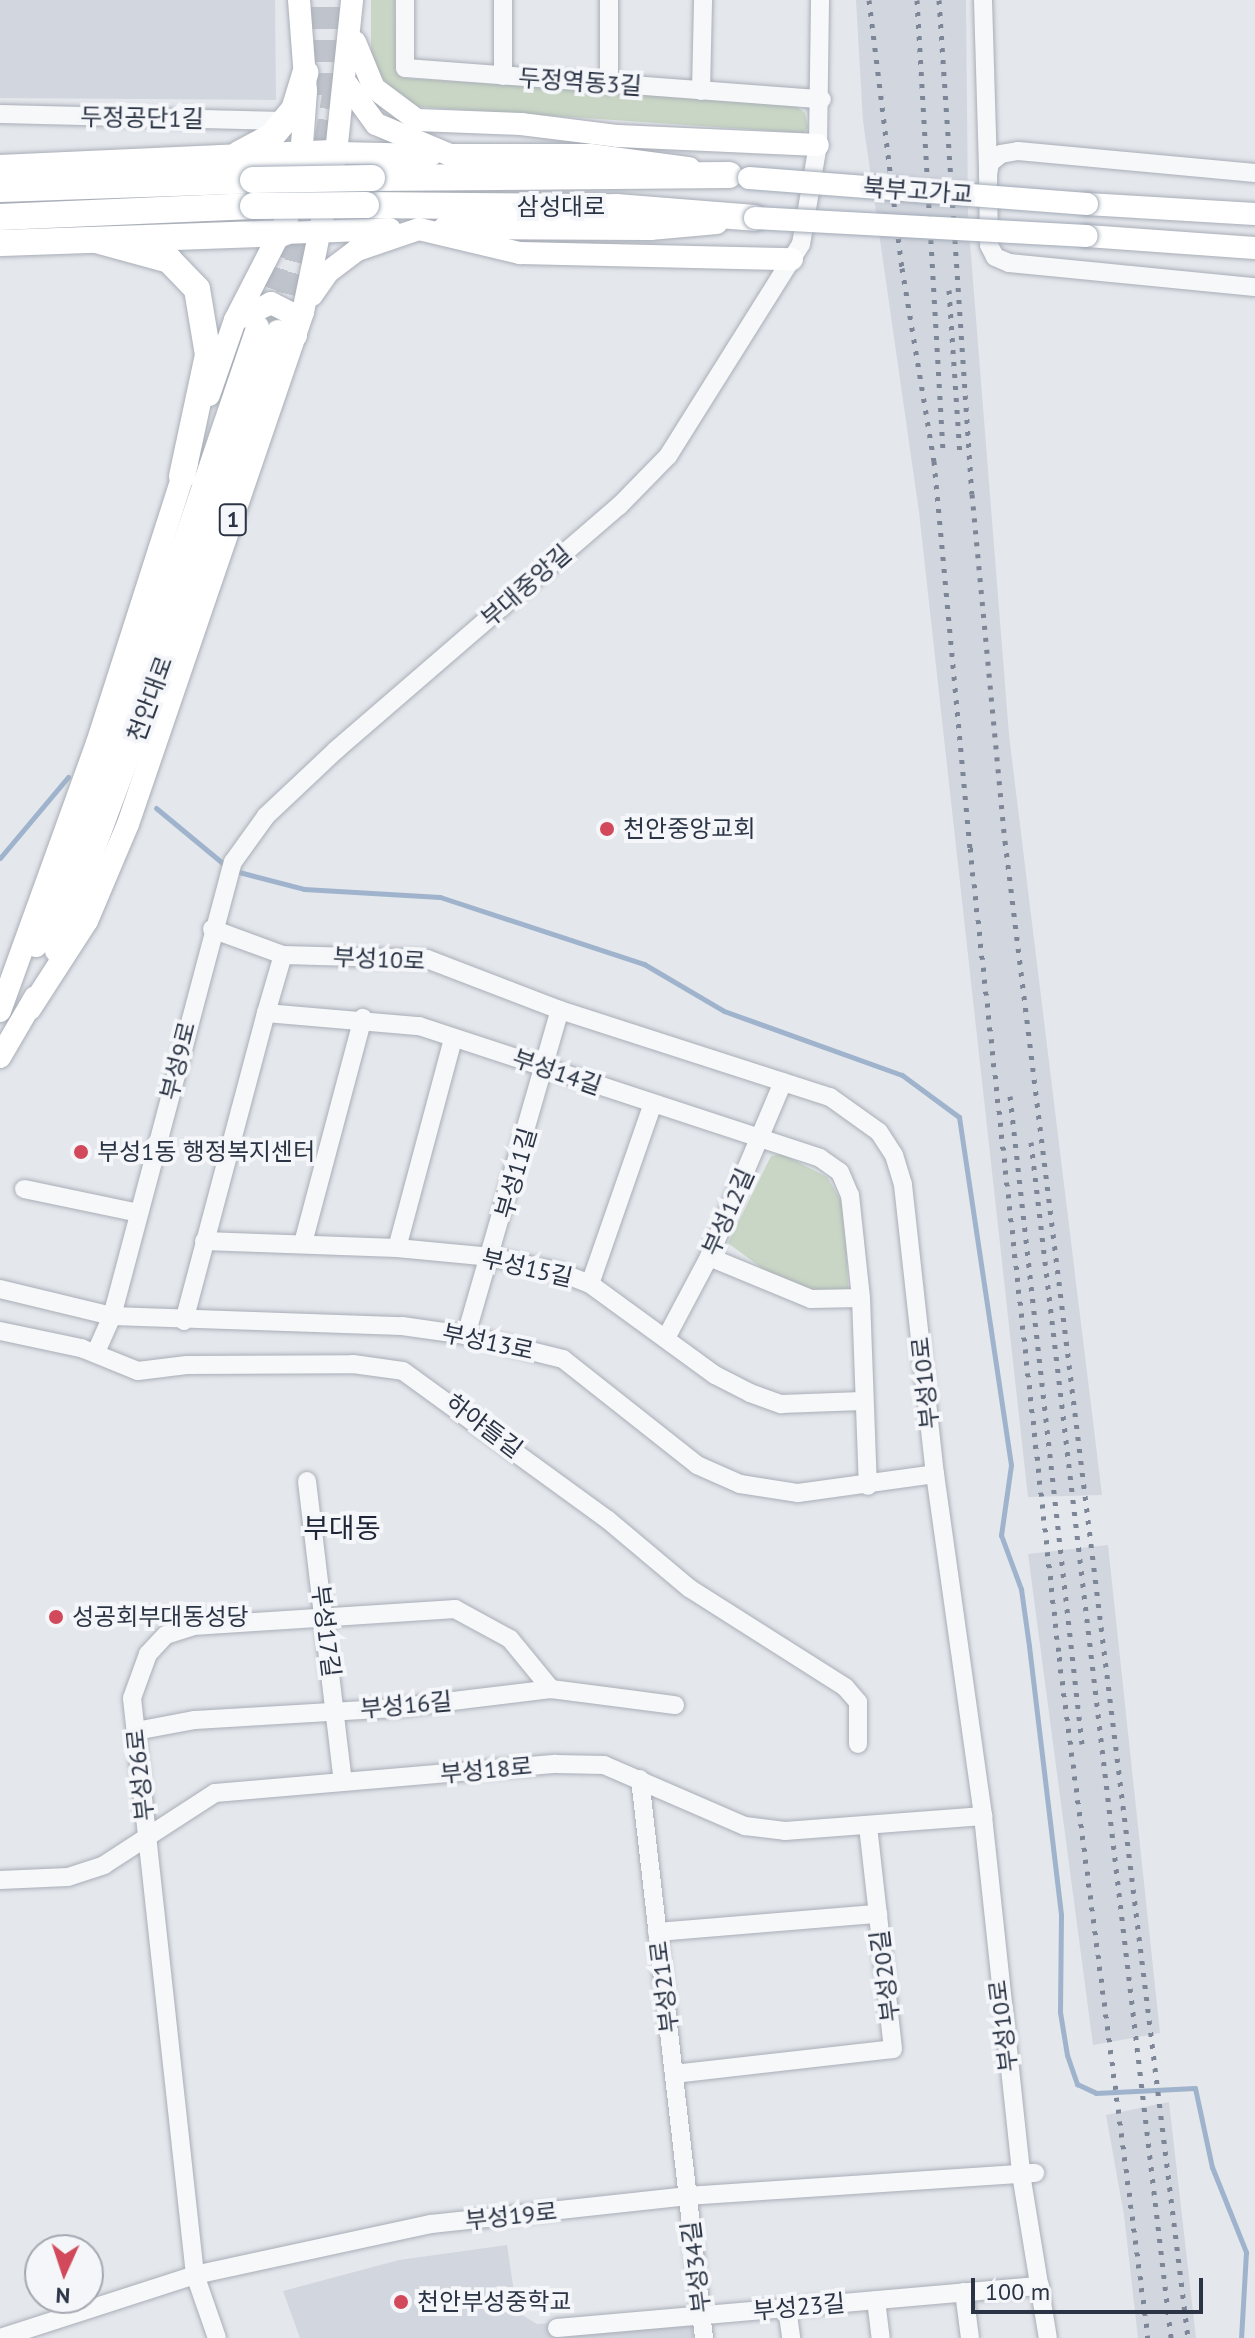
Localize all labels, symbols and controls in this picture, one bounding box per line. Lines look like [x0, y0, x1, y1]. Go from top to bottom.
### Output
street label: 두정역동3길 [517, 63, 643, 101]
street label: 두정공단1길 [80, 103, 204, 133]
street label: 북부고가교 [862, 173, 974, 209]
street label: 삼성대로 [517, 193, 605, 221]
road number: 1 [217, 502, 249, 538]
street label: 부대중앙길 [475, 539, 577, 633]
street label: 천안대로 [121, 653, 179, 745]
place label: 천안중앙교회 [623, 815, 755, 843]
marker: 천안중앙교회 [598, 820, 616, 838]
street label: 부성10로 [332, 942, 426, 976]
street label: 부성9로 [154, 1019, 202, 1103]
street label: 부성14길 [509, 1043, 605, 1101]
street label: 부성11길 [489, 1125, 543, 1221]
place label: 부성1동 행정복지센터 [97, 1138, 315, 1166]
marker: 부성1동 행정복지센터 [72, 1143, 90, 1161]
street label: 부성12길 [696, 1164, 760, 1260]
street label: 부성15길 [479, 1244, 575, 1292]
street label: 부성13로 [440, 1318, 536, 1366]
street label: 부성10로 [906, 1336, 944, 1430]
street label: 하야들길 [440, 1388, 528, 1464]
district label: 부대동 [303, 1511, 381, 1545]
street label: 부성17길 [306, 1583, 346, 1679]
place label: 성공회부대동성당 [72, 1603, 249, 1631]
marker: 성공회부대동성당 [47, 1608, 65, 1626]
street label: 부성16길 [359, 1687, 453, 1723]
street label: 부성26로 [121, 1728, 159, 1822]
street label: 부성18로 [439, 1752, 533, 1788]
street label: 부성20길 [865, 1928, 905, 2024]
street label: 부성21로 [644, 1939, 684, 2035]
street label: 부성10로 [983, 1978, 1023, 2074]
street label: 부성19로 [464, 2197, 558, 2235]
street label: 부성34길 [676, 2219, 716, 2315]
north arrow [24, 2234, 104, 2314]
scale bar [975, 2262, 1207, 2312]
text: 100 m [985, 2276, 1050, 2307]
text: N [55, 2282, 71, 2310]
place label: 천안부성중학교 [417, 2288, 572, 2316]
street label: 부성23길 [752, 2289, 846, 2325]
marker: 천안부성중학교 [392, 2293, 410, 2311]

